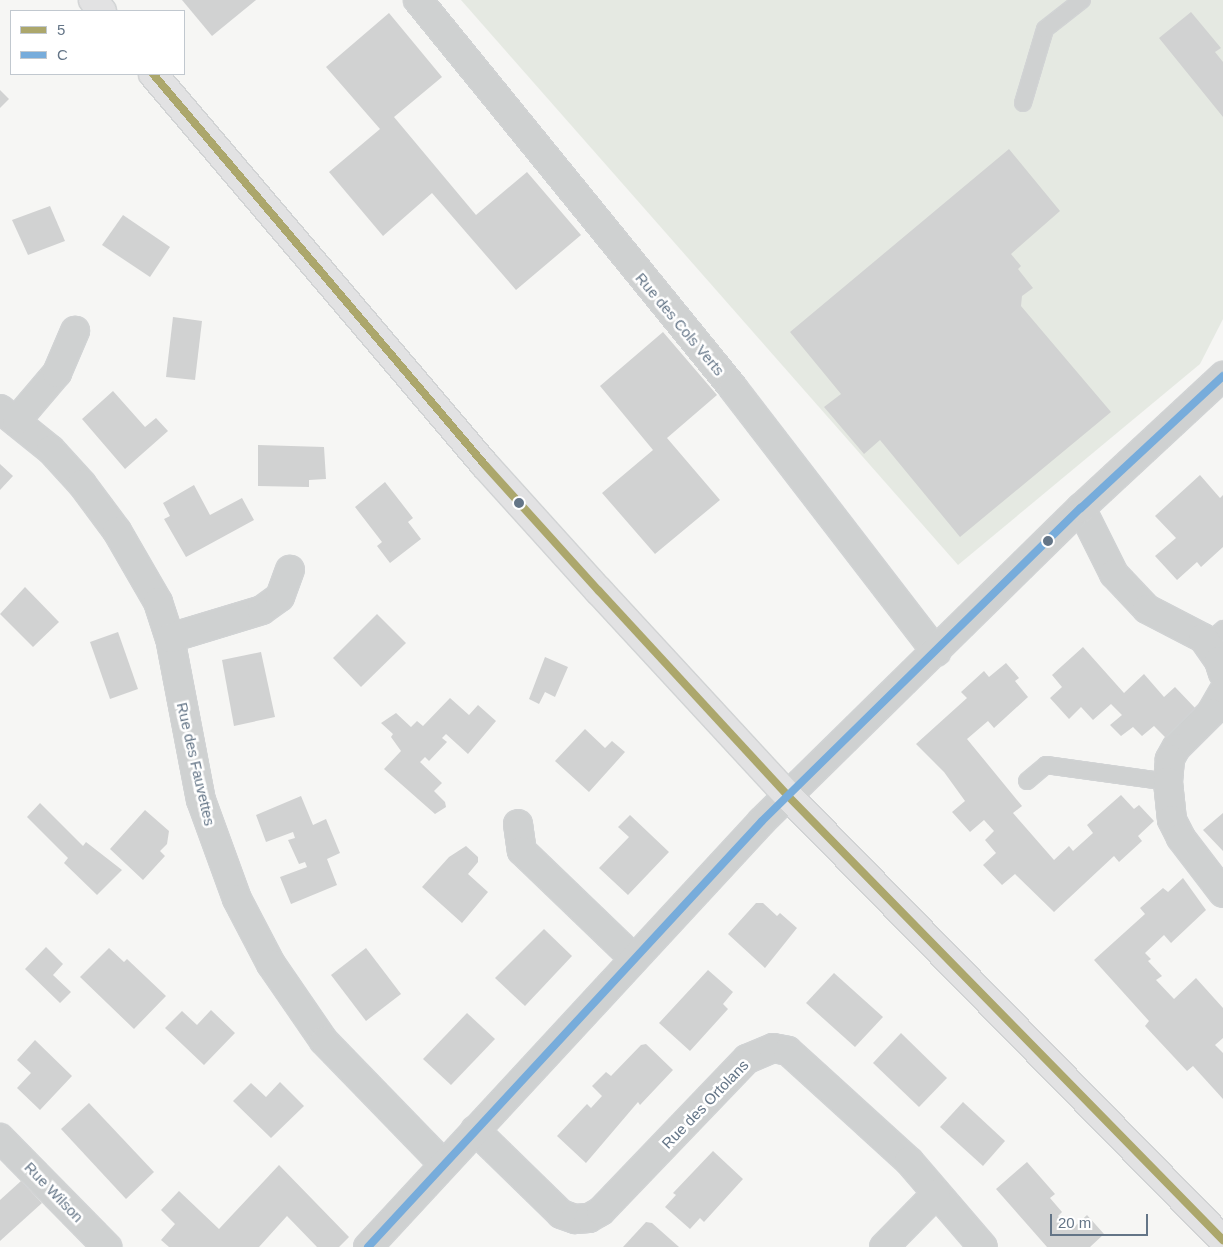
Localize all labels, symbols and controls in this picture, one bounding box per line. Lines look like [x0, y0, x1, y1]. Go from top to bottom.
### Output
legend [10, 10, 185, 75]
text: 5 [57, 21, 65, 38]
text: C [57, 46, 68, 63]
street label: Rue des Cols Verts [632, 269, 728, 379]
unlabelled marker [514, 498, 524, 508]
unlabelled marker [1043, 536, 1053, 546]
street label: Rue des Fauvettes [173, 701, 219, 827]
street label: Rue des Ortolans [658, 1056, 752, 1152]
street label: Rue Wilson [21, 1158, 87, 1226]
scale bar [1053, 1204, 1150, 1236]
text: 20 m [1058, 1214, 1091, 1231]

